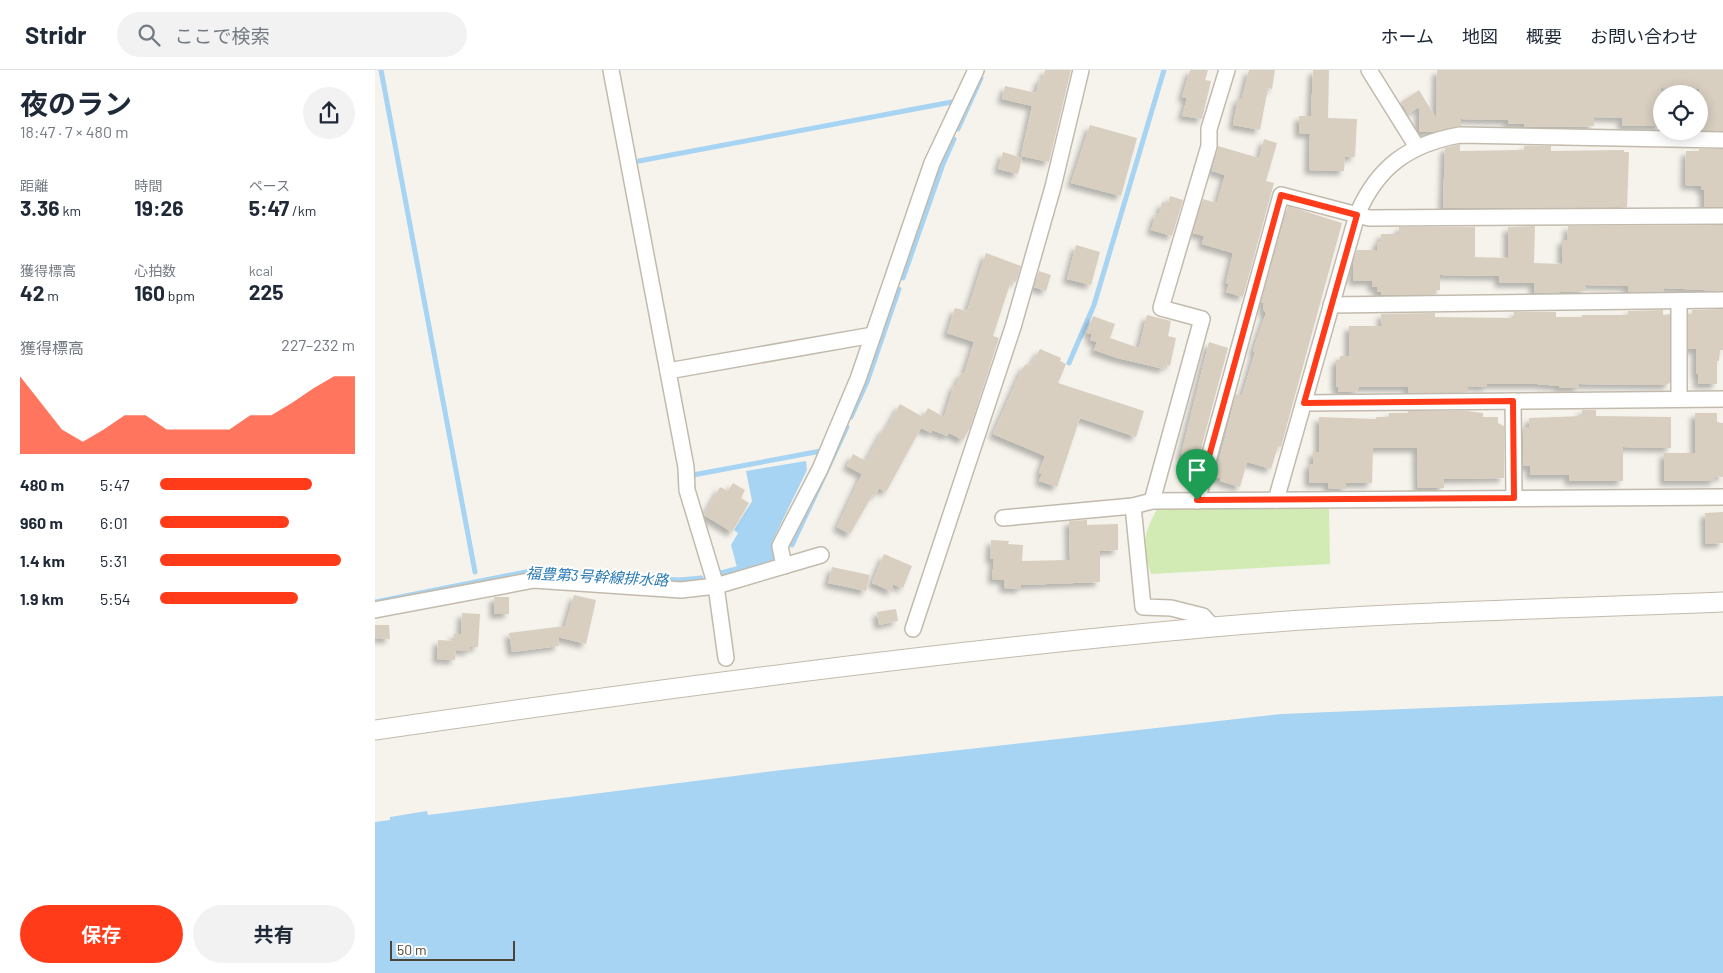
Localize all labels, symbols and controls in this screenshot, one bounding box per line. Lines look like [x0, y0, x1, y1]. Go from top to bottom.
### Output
search box [117, 12, 467, 57]
text: Stridr [25, 20, 87, 49]
icon: search [135, 21, 163, 49]
text: ここで検索 [175, 24, 270, 47]
text: ホーム [1381, 25, 1434, 47]
text: 地図 [1462, 25, 1498, 47]
text: 概要 [1526, 25, 1562, 47]
text: お問い合わせ [1590, 25, 1698, 47]
map controls [1653, 85, 1708, 140]
button: locate [1653, 85, 1708, 140]
text: 夜のラン [20, 86, 132, 120]
button: share [303, 87, 355, 139]
text: 18:47 · 7 × 480 m [20, 122, 128, 141]
text: 距離 [20, 177, 48, 194]
text: 時間 [134, 177, 162, 194]
text: ペース [249, 177, 290, 194]
text: 3.36 [20, 195, 60, 220]
text: 19:26 [134, 195, 184, 220]
text: 5:47 [249, 195, 289, 220]
text: km [60, 202, 81, 219]
text: /km [289, 202, 316, 219]
text: 獲得標高 [20, 262, 76, 279]
text: 心拍数 [134, 262, 176, 279]
text: kcal [249, 262, 273, 279]
text: 225 [249, 279, 284, 304]
text: 42 [20, 280, 44, 305]
text: 160 [134, 280, 165, 305]
text: m [44, 287, 59, 304]
text: bpm [165, 287, 195, 304]
text: 227–232 m [281, 335, 355, 354]
text: 獲得標高 [20, 338, 84, 357]
pin [1176, 449, 1218, 500]
icon: arrive [1183, 456, 1211, 484]
text: 480 m [20, 475, 64, 494]
text: 5:47 [100, 475, 130, 494]
text: 960 m [20, 513, 63, 532]
text: 6:01 [100, 513, 128, 532]
text: 1.4 km [20, 551, 65, 570]
text: 5:31 [100, 551, 127, 570]
water label: 福豊第3号幹線排水路 [525, 563, 671, 589]
text: 1.9 km [20, 589, 64, 608]
text: 5:54 [100, 589, 131, 608]
button: 保存 [20, 905, 183, 963]
button: 共有 [193, 905, 355, 963]
scale bar [390, 938, 515, 961]
text: 50 m [397, 941, 426, 958]

